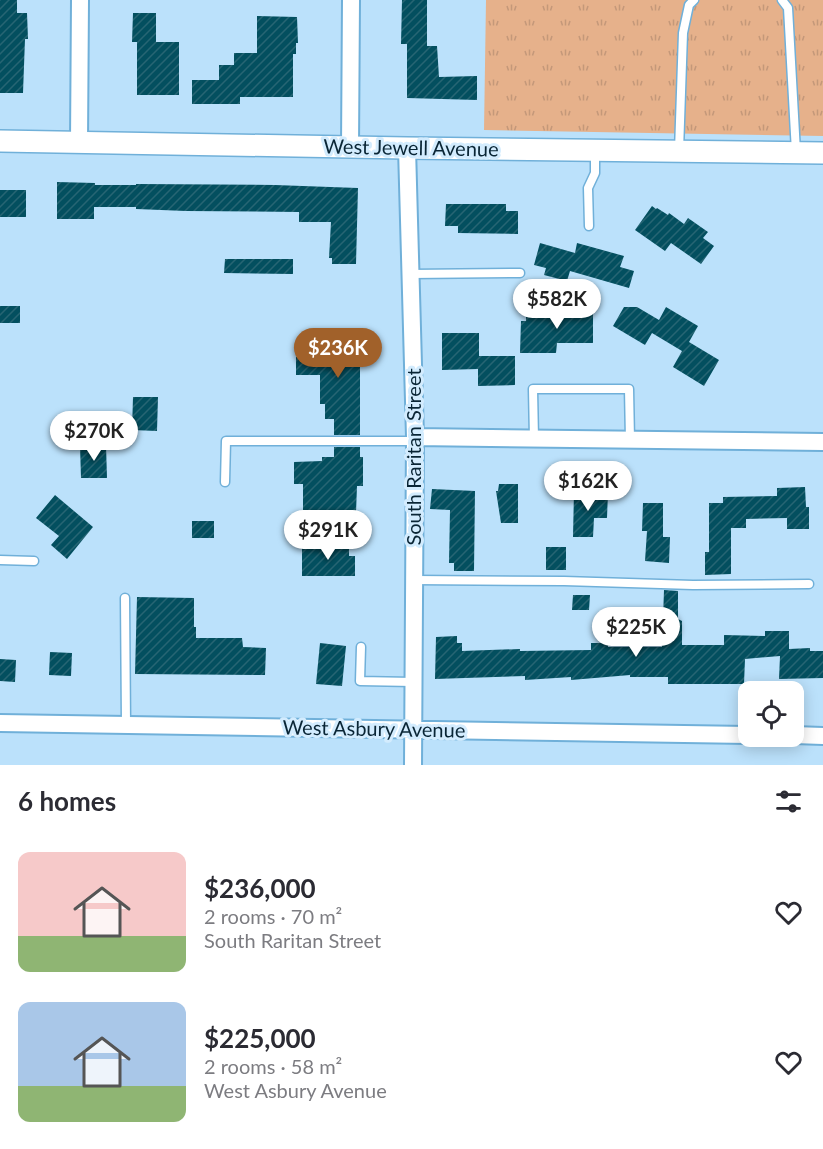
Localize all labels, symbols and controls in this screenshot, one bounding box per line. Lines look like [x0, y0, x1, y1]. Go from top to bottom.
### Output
street label: West Jewell Avenue [323, 133, 499, 161]
pin: $582K [515, 279, 599, 330]
text: $582K [527, 286, 587, 310]
pin: $236K [296, 328, 380, 379]
text: $236K [308, 335, 368, 359]
street label: South Raritan Street [401, 368, 425, 546]
pin: $270K [52, 411, 136, 462]
text: $270K [64, 418, 124, 442]
pin: $162K [546, 461, 630, 512]
text: $162K [558, 468, 618, 492]
pin: $291K [286, 510, 370, 561]
text: $291K [298, 517, 358, 541]
pin: $225K [594, 607, 678, 658]
text: $225K [606, 614, 666, 638]
map controls [738, 681, 804, 747]
button: locate [738, 681, 804, 747]
street label: West Asbury Avenue [282, 714, 466, 742]
text: 6 homes [18, 785, 116, 817]
icon: filters [772, 785, 805, 818]
text: $236,000 [204, 872, 316, 904]
icon: home [66, 876, 138, 948]
icon: heart [772, 896, 805, 929]
text: 2 rooms · 70 m² [204, 904, 342, 928]
text: South Raritan Street [204, 928, 381, 952]
text: $225,000 [204, 1022, 316, 1054]
icon: home [66, 1026, 138, 1098]
icon: heart [772, 1046, 805, 1079]
text: 2 rooms · 58 m² [204, 1054, 342, 1078]
text: West Asbury Avenue [204, 1078, 387, 1102]

